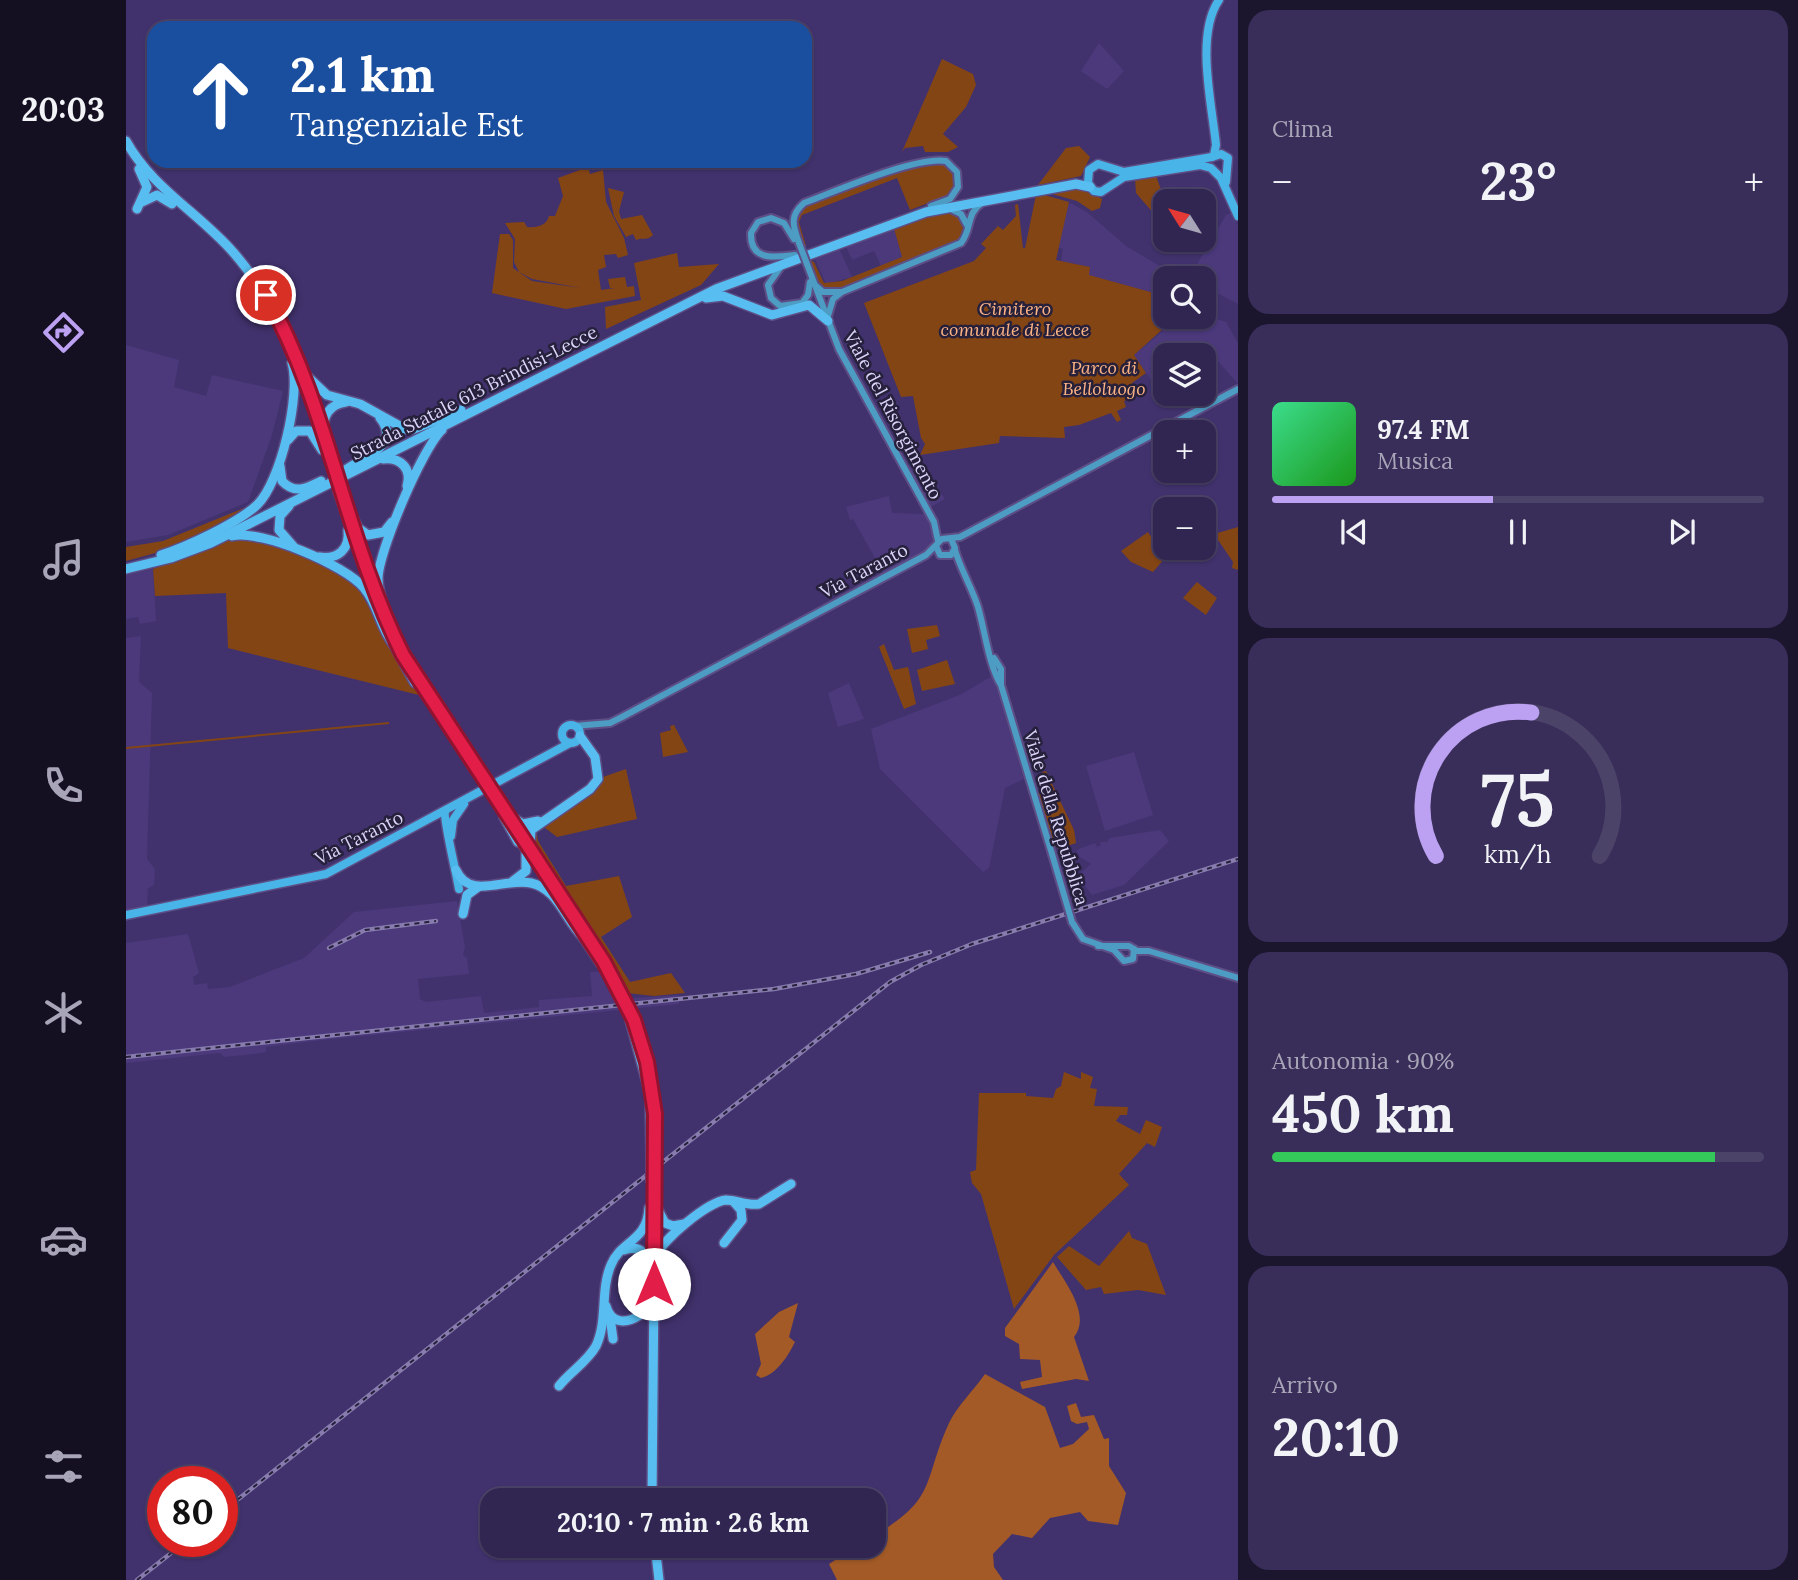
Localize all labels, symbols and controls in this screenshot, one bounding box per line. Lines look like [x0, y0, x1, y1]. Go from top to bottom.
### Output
text: 2.1 km [290, 43, 435, 105]
icon: ahead [175, 49, 266, 140]
text: 20:03 [21, 89, 105, 130]
text: Tangenziale Est [290, 104, 523, 145]
text: Clima [1272, 114, 1333, 143]
text: 23° [1480, 148, 1556, 214]
text: − [1272, 158, 1292, 206]
text: + [1744, 158, 1764, 206]
north arrow [1153, 189, 1216, 252]
map controls [1153, 189, 1216, 560]
pin [236, 265, 296, 325]
button: search [1153, 266, 1216, 329]
icon: arrive [247, 276, 285, 314]
park label: Cimitero comunale di Lecce [941, 297, 1089, 341]
icon: directions [39, 308, 88, 357]
street label: Strada Statale 613 Brindisi-Lecce [347, 320, 601, 465]
street label: Viale del Risorgimento [839, 326, 948, 503]
button: layers [1153, 343, 1216, 406]
park label: Parco di Belloluogo [1062, 356, 1146, 400]
text: 97.4 FM [1377, 413, 1470, 446]
button: + [1153, 420, 1216, 483]
text: Musica [1377, 446, 1453, 475]
button: − [1153, 497, 1216, 560]
icon: previous [1335, 513, 1373, 551]
icon: pause [1499, 513, 1537, 551]
icon: next [1663, 513, 1701, 551]
icon: music [39, 535, 88, 584]
street label: Via Taranto [815, 538, 912, 604]
street label: Viale della Repubblica [1019, 727, 1094, 908]
text: 75 [1481, 753, 1555, 846]
icon: phone [39, 761, 88, 810]
street label: Via Taranto [310, 805, 407, 870]
text: km/h [1484, 838, 1552, 870]
icon: climate [39, 988, 88, 1037]
text: Autonomia · 90% [1272, 1046, 1454, 1075]
text: 450 km [1272, 1080, 1454, 1146]
icon: car [39, 1215, 88, 1264]
position arrow [617, 1247, 691, 1321]
text: Arrivo [1272, 1370, 1338, 1399]
text: 20:10 [1272, 1404, 1400, 1470]
icon: filters [39, 1442, 88, 1491]
speed limit sign: 80 [147, 1466, 238, 1557]
text: 20:10 · 7 min · 2.6 km [557, 1506, 809, 1539]

